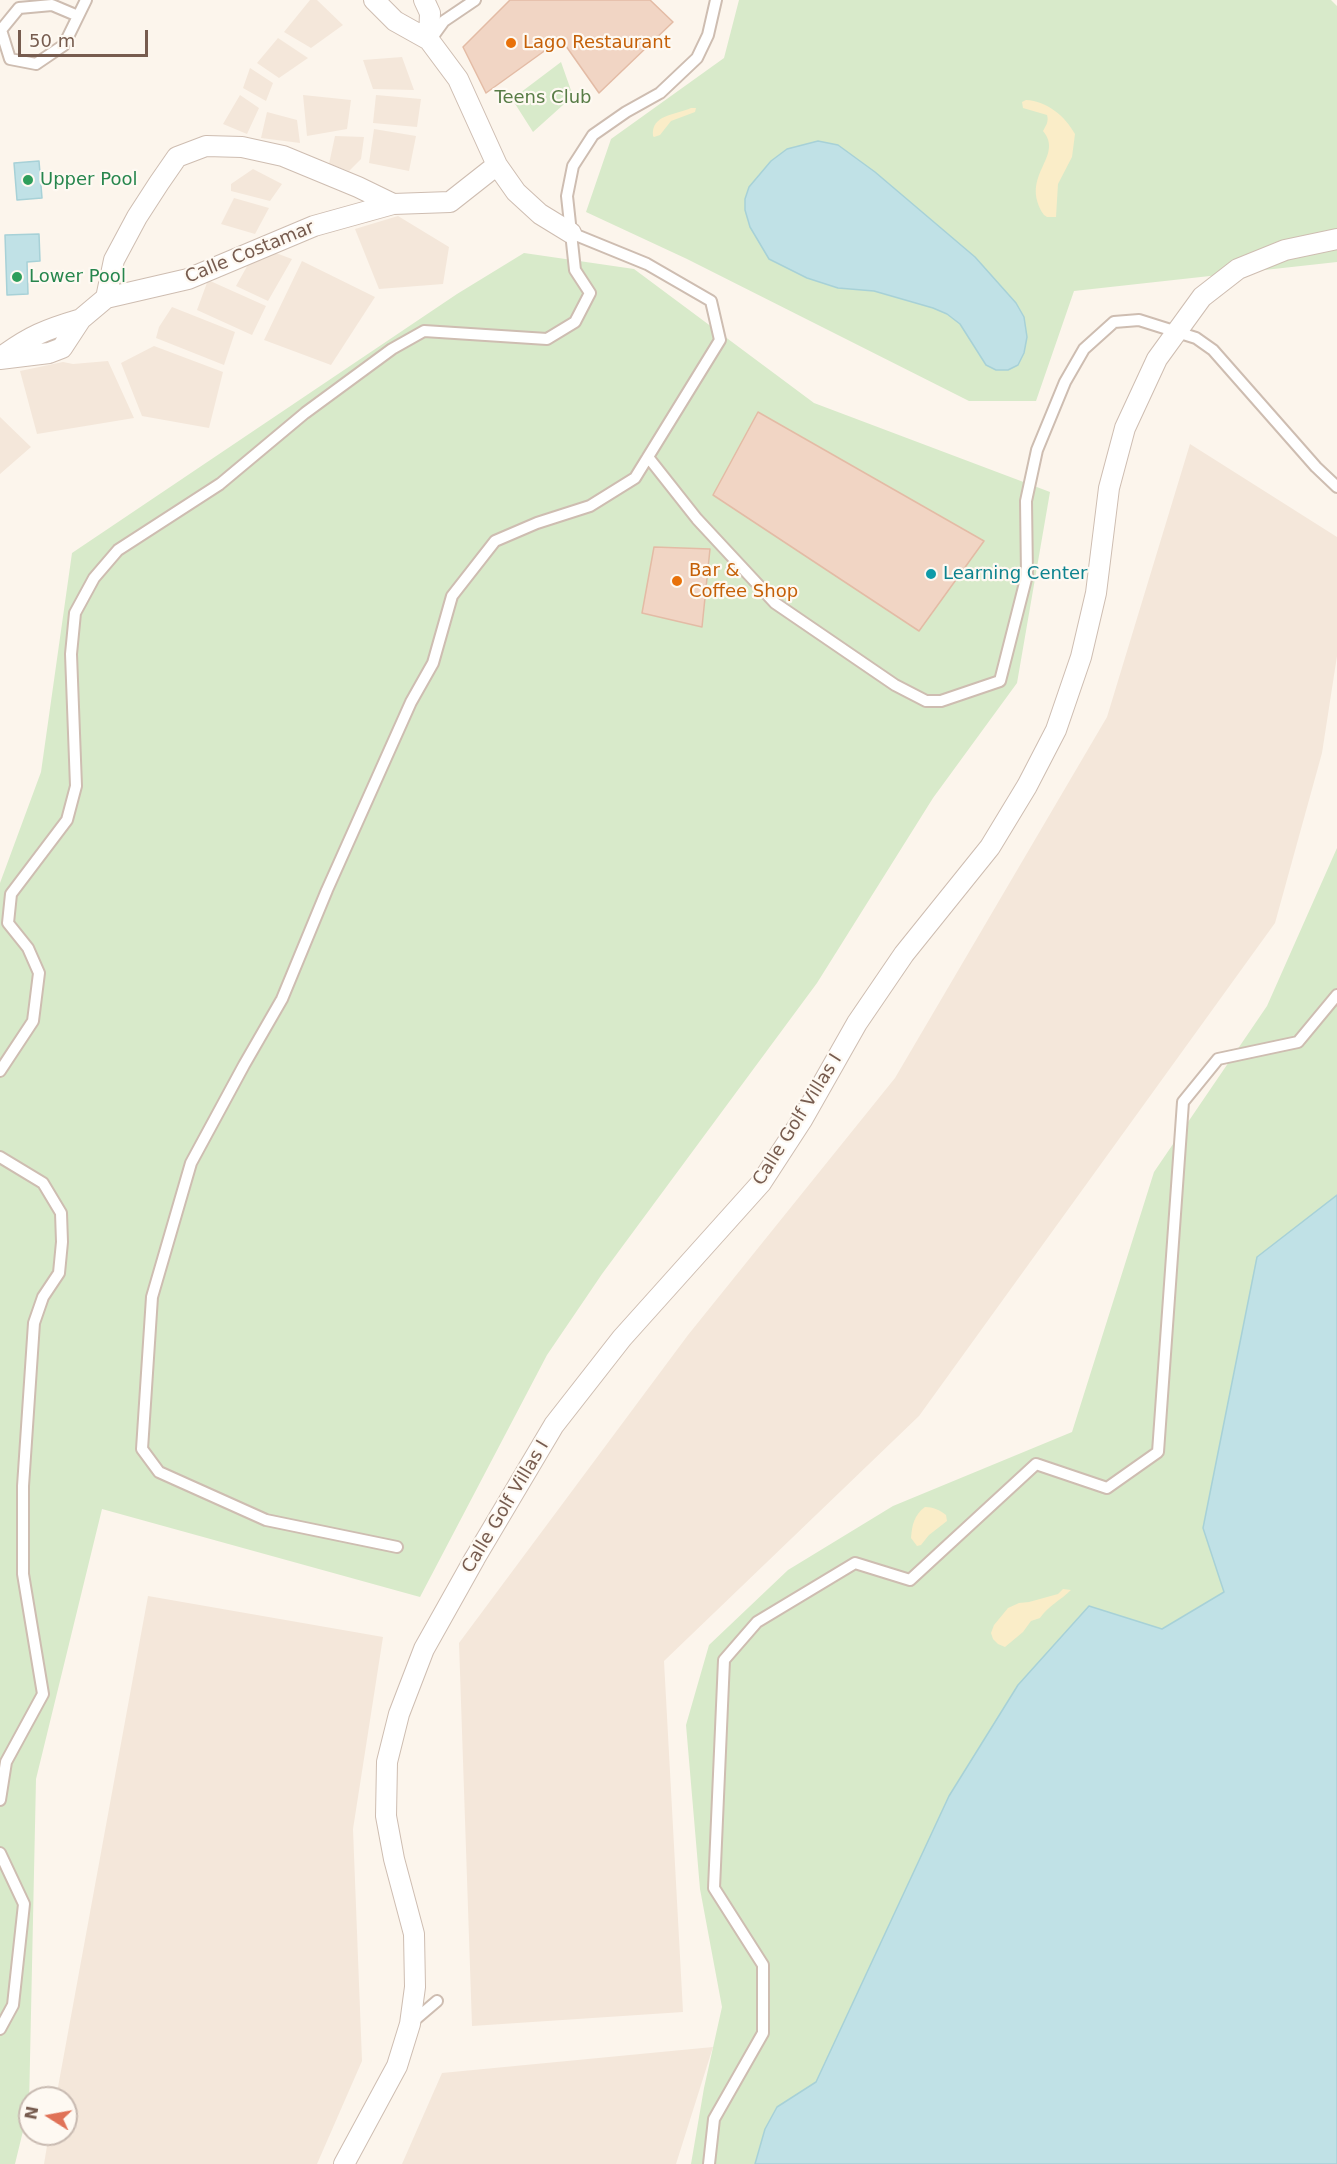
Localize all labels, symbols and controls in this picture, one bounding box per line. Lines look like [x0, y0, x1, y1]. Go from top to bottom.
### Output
scale bar [21, 18, 152, 56]
text: 50 m [29, 30, 75, 51]
place label: Lago Restaurant [523, 32, 671, 54]
marker: Lago Restaurant [504, 36, 518, 50]
park label: Teens Club [495, 87, 591, 109]
place label: Upper Pool [40, 169, 137, 191]
marker: Upper Pool [21, 173, 35, 187]
street label: Calle Costamar [182, 217, 318, 289]
place label: Lower Pool [29, 266, 126, 288]
marker: Lower Pool [10, 270, 24, 284]
place label: Bar & Coffee Shop [689, 560, 798, 602]
place label: Learning Center [943, 563, 1087, 585]
marker: Learning Center [924, 567, 938, 581]
marker: Bar & Coffee Shop [670, 574, 684, 588]
street label: Calle Golf Villas I [749, 1050, 847, 1190]
street label: Calle Golf Villas I [458, 1437, 554, 1577]
north arrow [18, 2086, 78, 2146]
text: N [21, 2104, 42, 2121]

